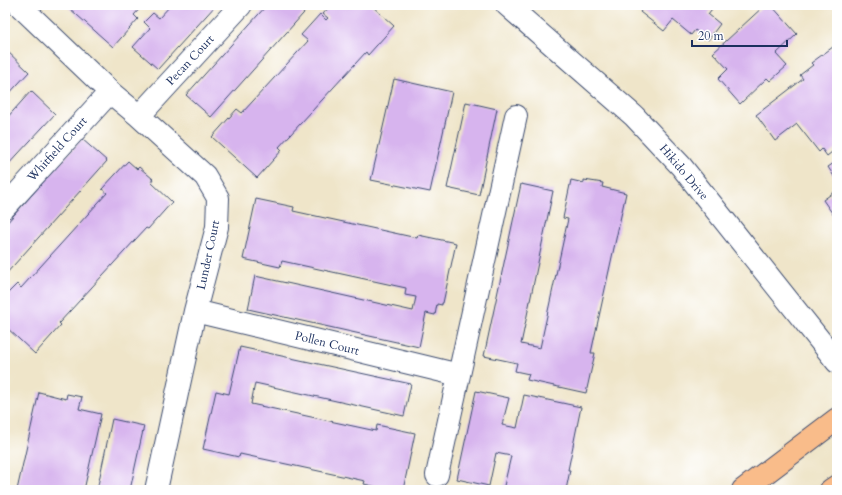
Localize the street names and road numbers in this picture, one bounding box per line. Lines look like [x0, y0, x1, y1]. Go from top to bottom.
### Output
street label: Pecan Court [162, 31, 218, 89]
street label: Whitfield Court [23, 113, 91, 186]
street label: Hikido Drive [656, 141, 712, 203]
street label: Lunder Court [193, 219, 223, 291]
street label: Pollen Court [293, 327, 361, 359]

